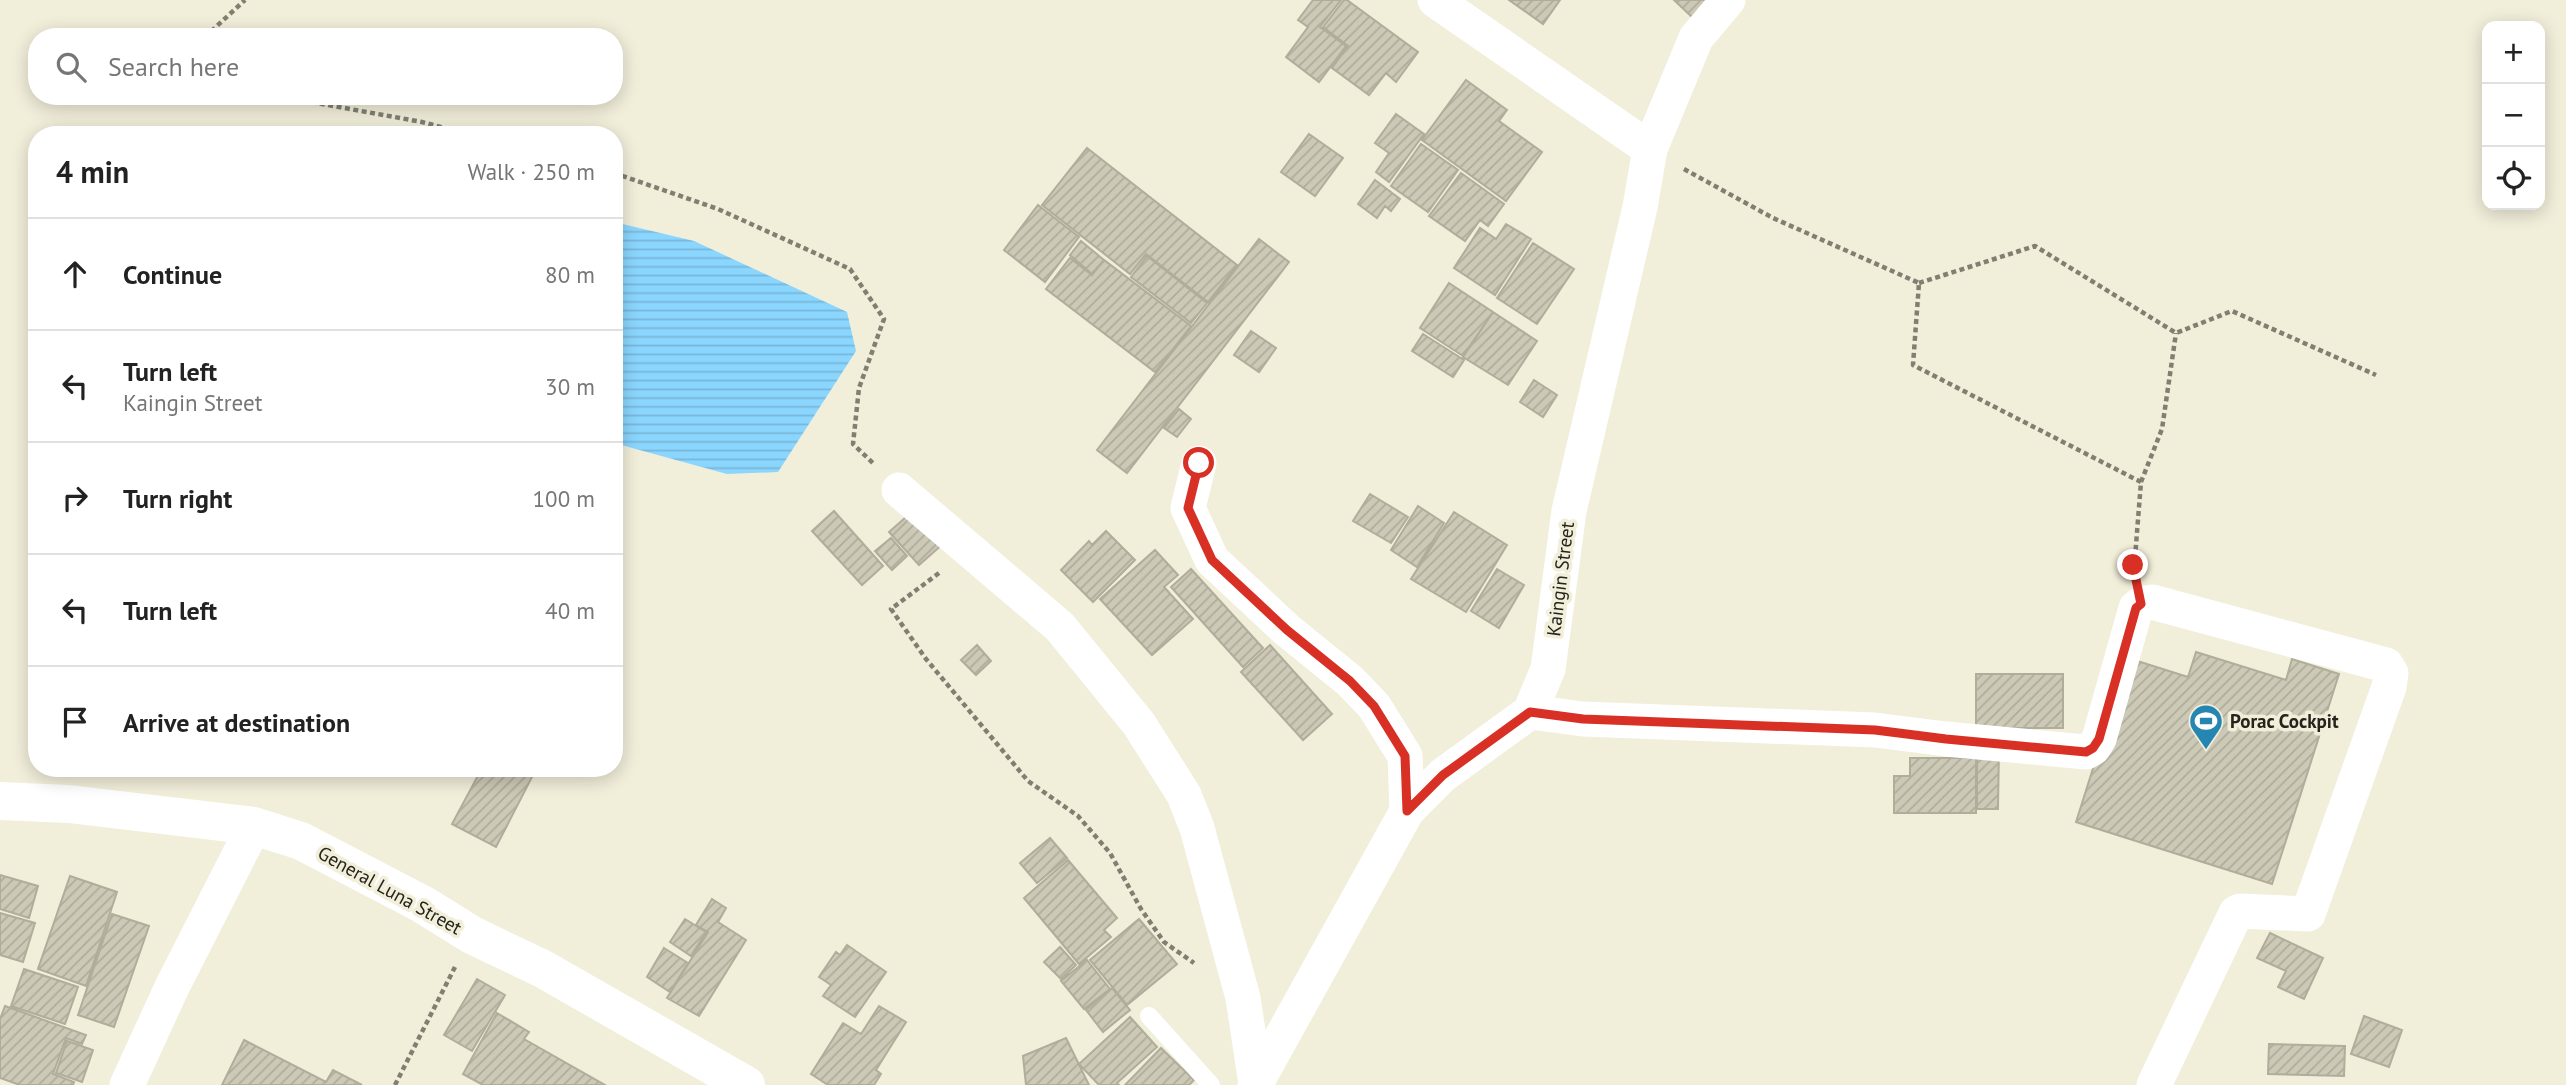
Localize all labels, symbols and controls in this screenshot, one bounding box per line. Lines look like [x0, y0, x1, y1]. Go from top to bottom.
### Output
map controls [2482, 21, 2545, 210]
button: + [2482, 21, 2545, 84]
search box [28, 28, 623, 105]
icon: search [52, 48, 90, 86]
text: Search here [108, 50, 239, 83]
button: − [2482, 84, 2545, 147]
button: locate [2482, 147, 2545, 210]
text: 4 min [56, 152, 129, 191]
text: Walk · 250 m [468, 157, 595, 186]
icon: ahead [56, 255, 94, 293]
text: Continue [123, 258, 222, 291]
text: 80 m [545, 260, 595, 289]
text: Turn left [123, 355, 217, 388]
icon: left [56, 367, 94, 405]
text: 30 m [545, 372, 595, 401]
text: Kaingin Street [123, 388, 263, 417]
route start [1183, 447, 1214, 478]
icon: right [56, 479, 94, 517]
text: Turn right [123, 482, 232, 515]
text: 100 m [533, 484, 595, 513]
street label: Kaingin Street [1541, 520, 1579, 638]
route end [2117, 549, 2148, 580]
icon: left [56, 591, 94, 629]
text: Turn left [123, 594, 217, 627]
text: 40 m [545, 596, 595, 625]
sports icon: Porac Cockpit [2187, 702, 2225, 751]
icon: arrive [56, 703, 94, 741]
text: Arrive at destination [123, 706, 350, 739]
place label: Porac Cockpit [2230, 709, 2339, 733]
street label: General Luna Street [314, 840, 467, 940]

